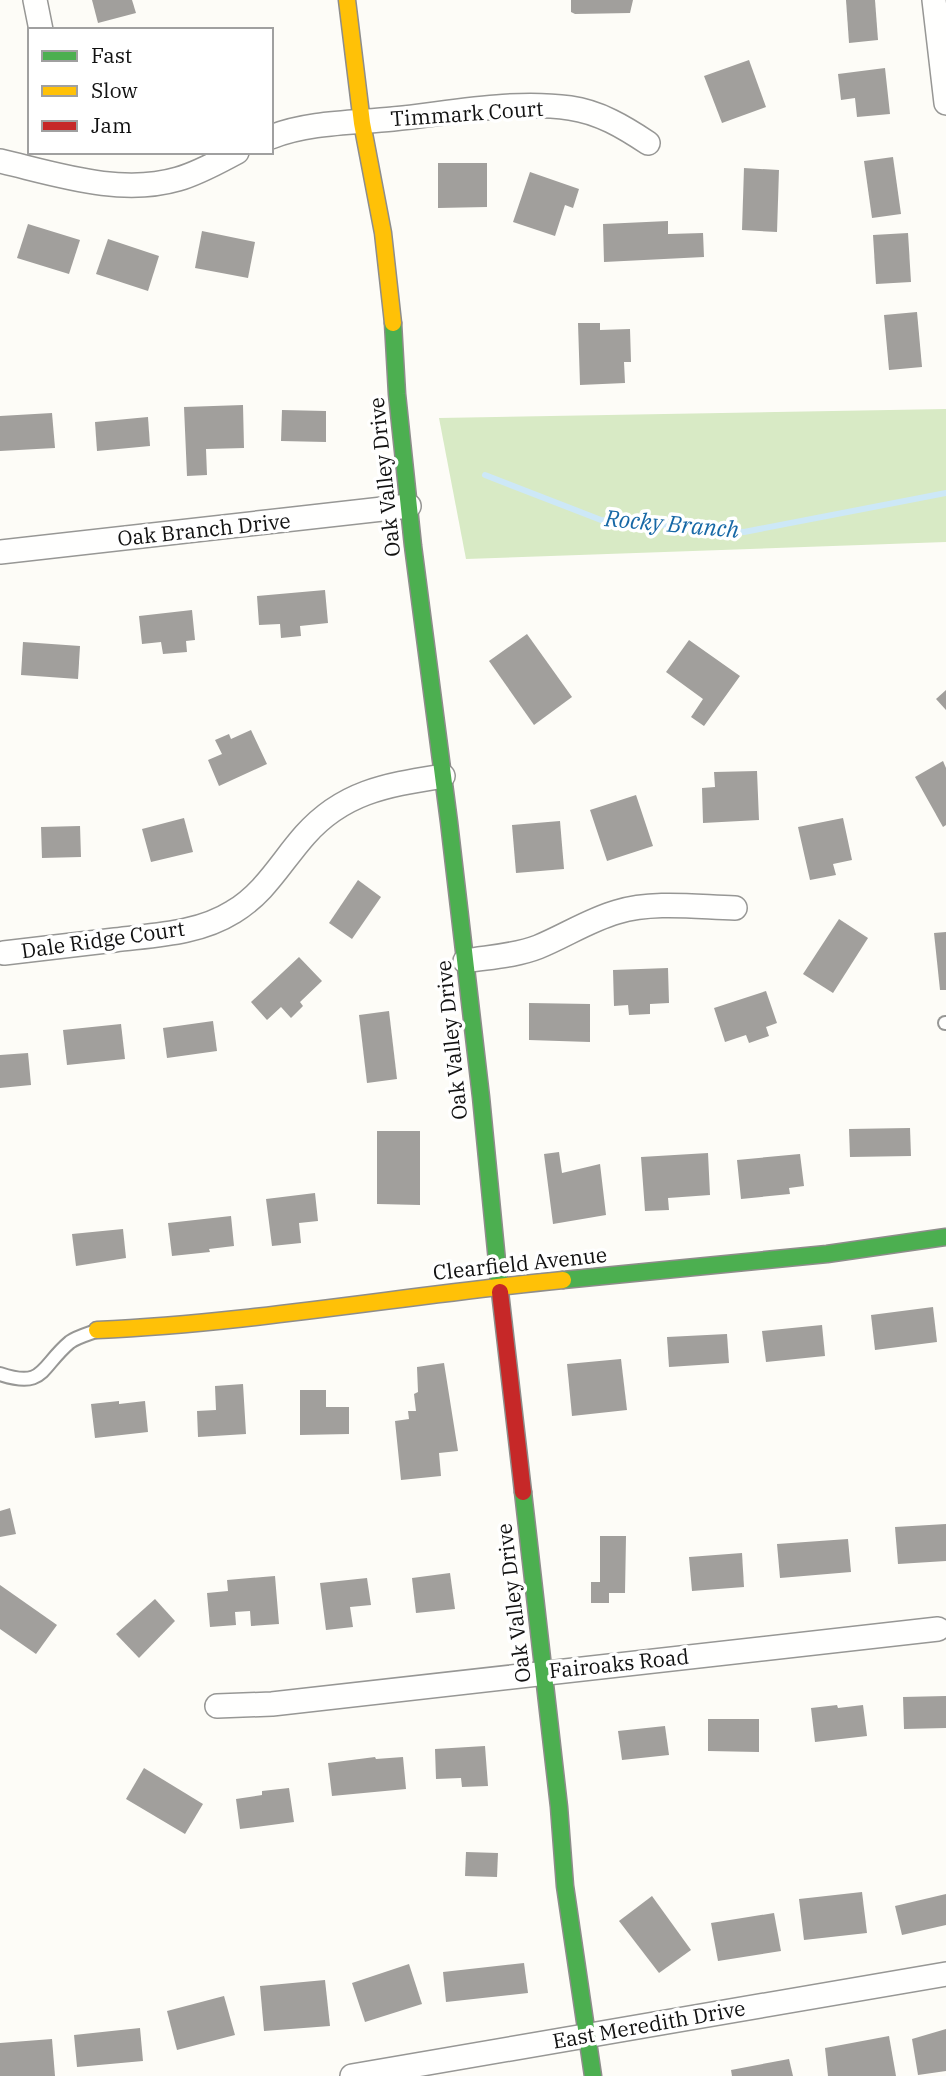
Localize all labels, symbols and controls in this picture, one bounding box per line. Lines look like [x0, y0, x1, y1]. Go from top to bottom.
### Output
legend [28, 28, 273, 154]
text: Fast [91, 41, 132, 69]
text: Slow [91, 76, 138, 104]
street label: Timmark Court [389, 94, 544, 132]
text: Jam [91, 111, 132, 139]
street label: Oak Valley Drive [362, 396, 406, 558]
water label: Rocky Branch [603, 502, 741, 544]
street label: Oak Branch Drive [116, 506, 292, 552]
street label: Dale Ridge Court [19, 914, 186, 964]
street label: Oak Valley Drive [429, 959, 473, 1121]
street label: Clearfield Avenue [432, 1240, 608, 1286]
street label: Oak Valley Drive [489, 1522, 537, 1684]
street label: Fairoaks Road [547, 1642, 691, 1684]
street label: East Meredith Drive [550, 1993, 747, 2055]

